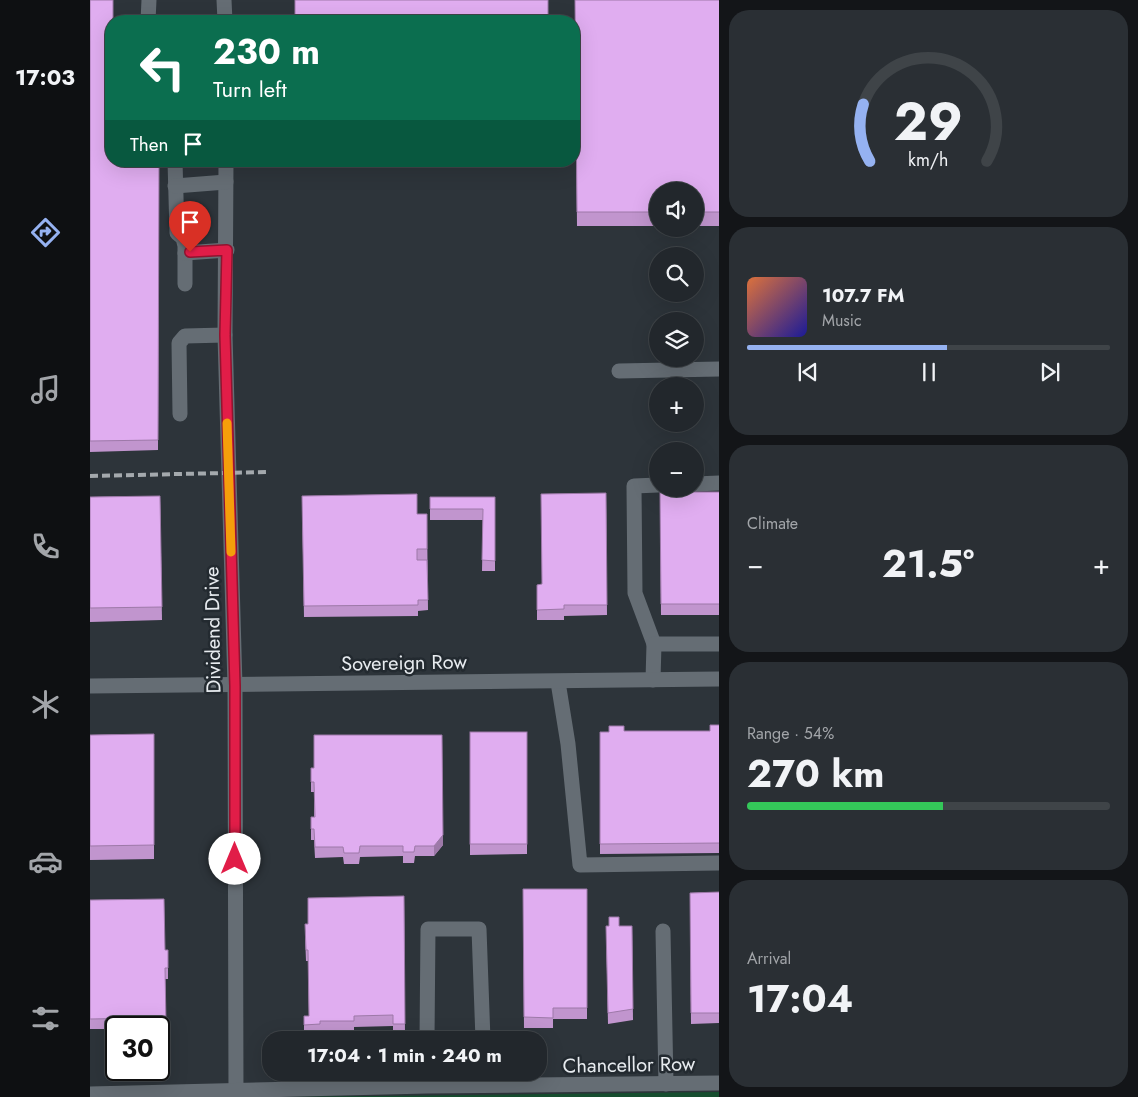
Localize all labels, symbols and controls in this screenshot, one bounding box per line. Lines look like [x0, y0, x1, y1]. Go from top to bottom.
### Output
text: 230 m [213, 27, 320, 77]
icon: left [130, 35, 195, 100]
text: 17:03 [15, 61, 75, 93]
text: Turn left [213, 73, 287, 105]
text: 29 [894, 84, 963, 160]
icon: arrive [179, 130, 207, 158]
text: Then [130, 131, 169, 158]
text: km/h [908, 147, 949, 173]
map controls [649, 182, 704, 497]
button: sound [649, 182, 704, 237]
pin [169, 201, 211, 252]
icon: arrive [176, 208, 204, 236]
icon: directions [28, 215, 63, 250]
button: search [649, 247, 704, 302]
text: 107.7 FM [822, 282, 905, 309]
text: Music [822, 309, 862, 332]
button: layers [649, 312, 704, 367]
icon: previous [794, 358, 822, 386]
icon: pause [915, 358, 943, 386]
icon: next [1036, 358, 1064, 386]
icon: music [28, 372, 63, 407]
button: + [649, 377, 704, 432]
button: − [649, 442, 704, 497]
text: Climate [747, 512, 798, 535]
icon: phone [28, 529, 63, 564]
text: 21.5° [882, 536, 974, 591]
text: − [747, 544, 764, 585]
text: + [1093, 544, 1110, 585]
street label: Dividend Drive [197, 566, 229, 694]
street label: Sovereign Row [341, 647, 468, 679]
icon: climate [28, 687, 63, 722]
text: Range · 54% [747, 722, 834, 745]
text: 270 km [747, 746, 885, 801]
position arrow [208, 832, 260, 884]
icon: car [28, 844, 63, 879]
text: Arrival [747, 947, 791, 970]
text: 17:04 [747, 971, 853, 1026]
icon: filters [28, 1001, 63, 1036]
speed limit sign: 30 [105, 1016, 170, 1081]
text: 17:04 · 1 min · 240 m [307, 1042, 502, 1069]
street label: Chancellor Row [562, 1049, 696, 1081]

